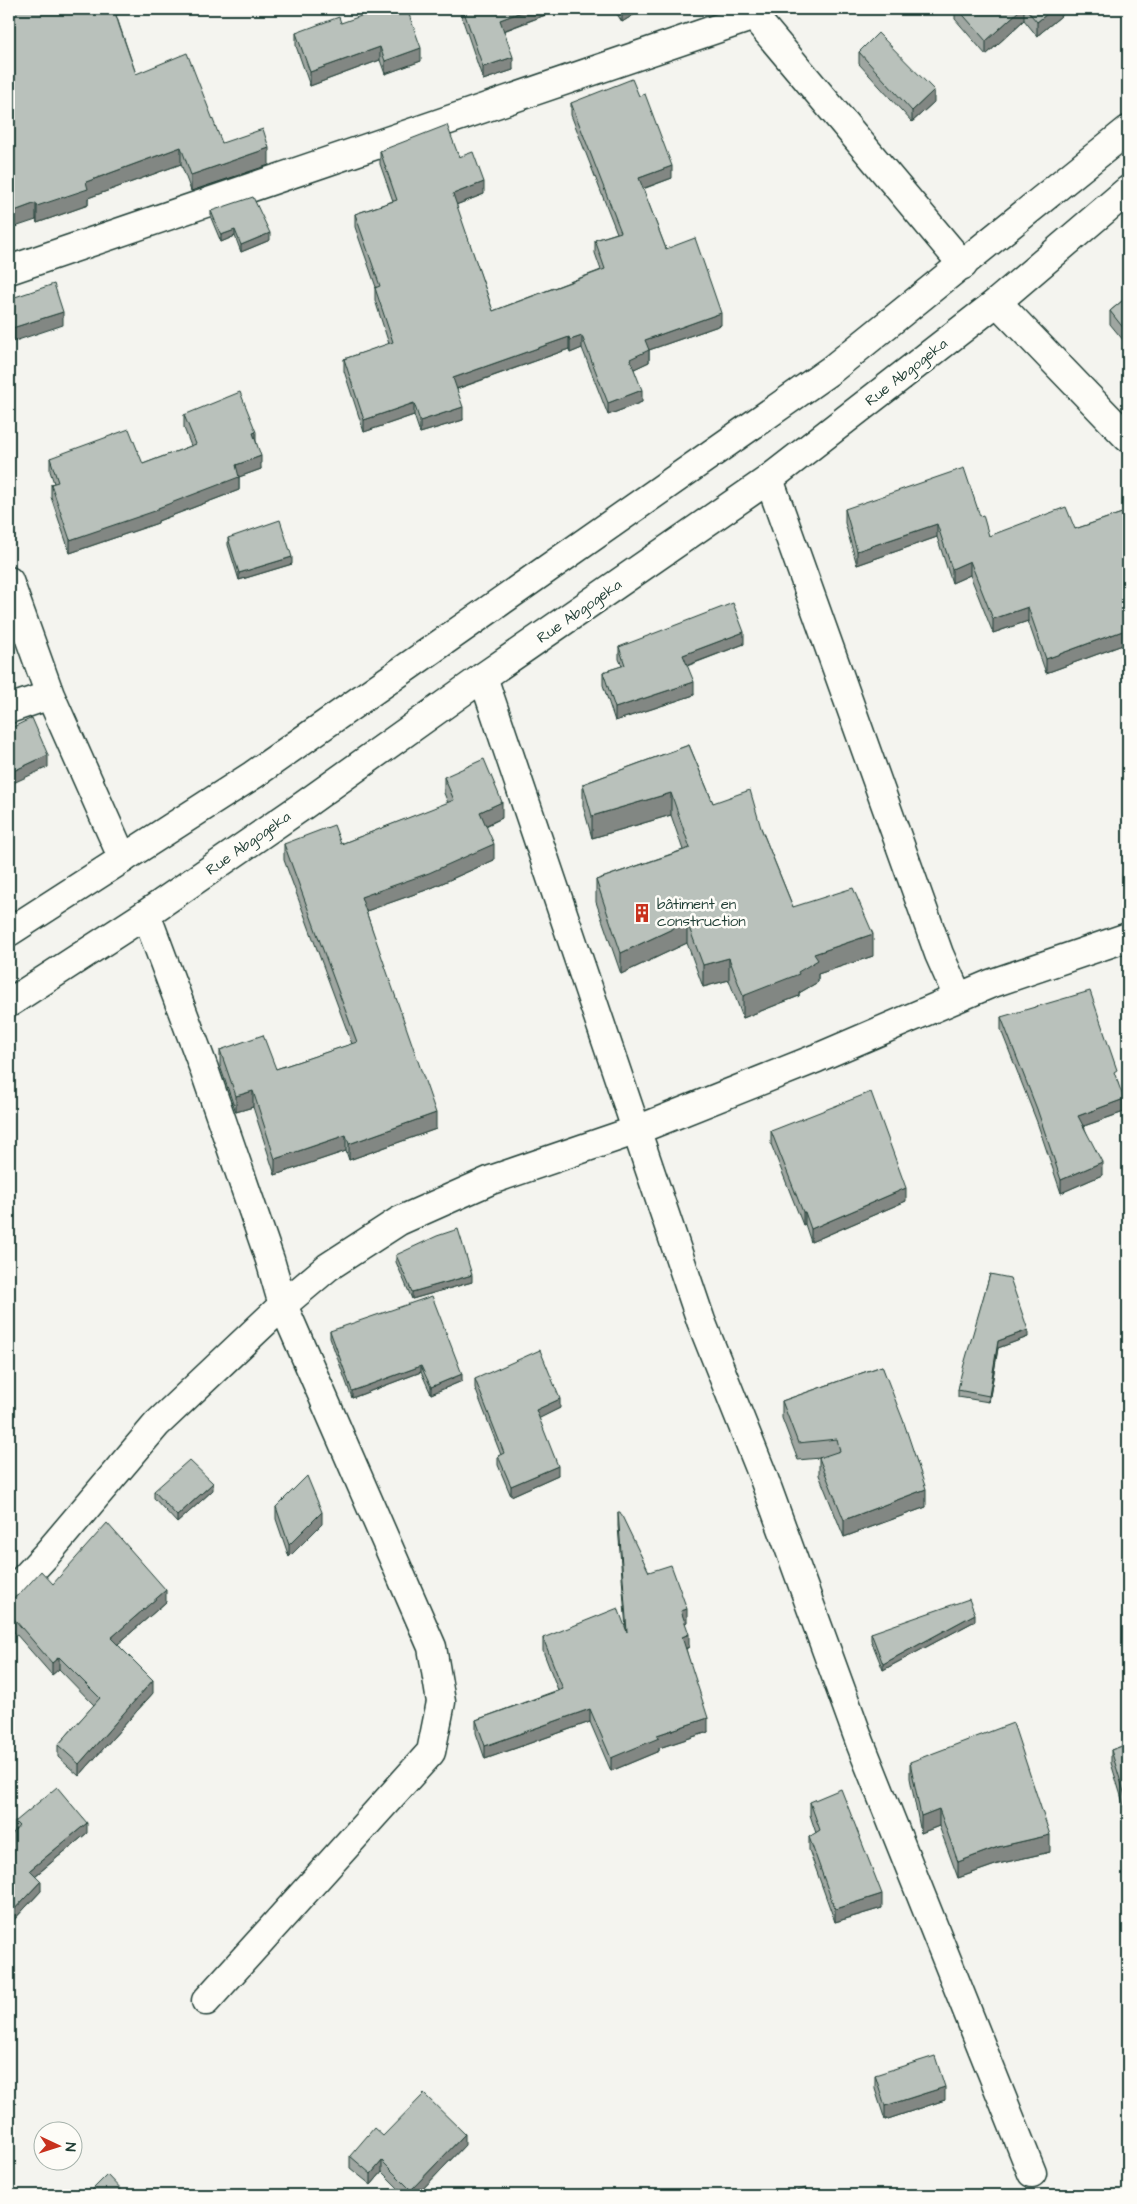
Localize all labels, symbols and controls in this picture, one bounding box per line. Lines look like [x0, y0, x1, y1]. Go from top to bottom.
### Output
street label: Rue Abgogeka [861, 333, 953, 412]
street label: Rue Abgogeka [533, 574, 627, 649]
street label: Rue Abgogeka [202, 806, 296, 881]
place label: bâtiment en construction [657, 894, 746, 932]
building icon: bâtiment en construction [631, 902, 653, 924]
north arrow [32, 2122, 82, 2172]
text: N [60, 2142, 80, 2152]

